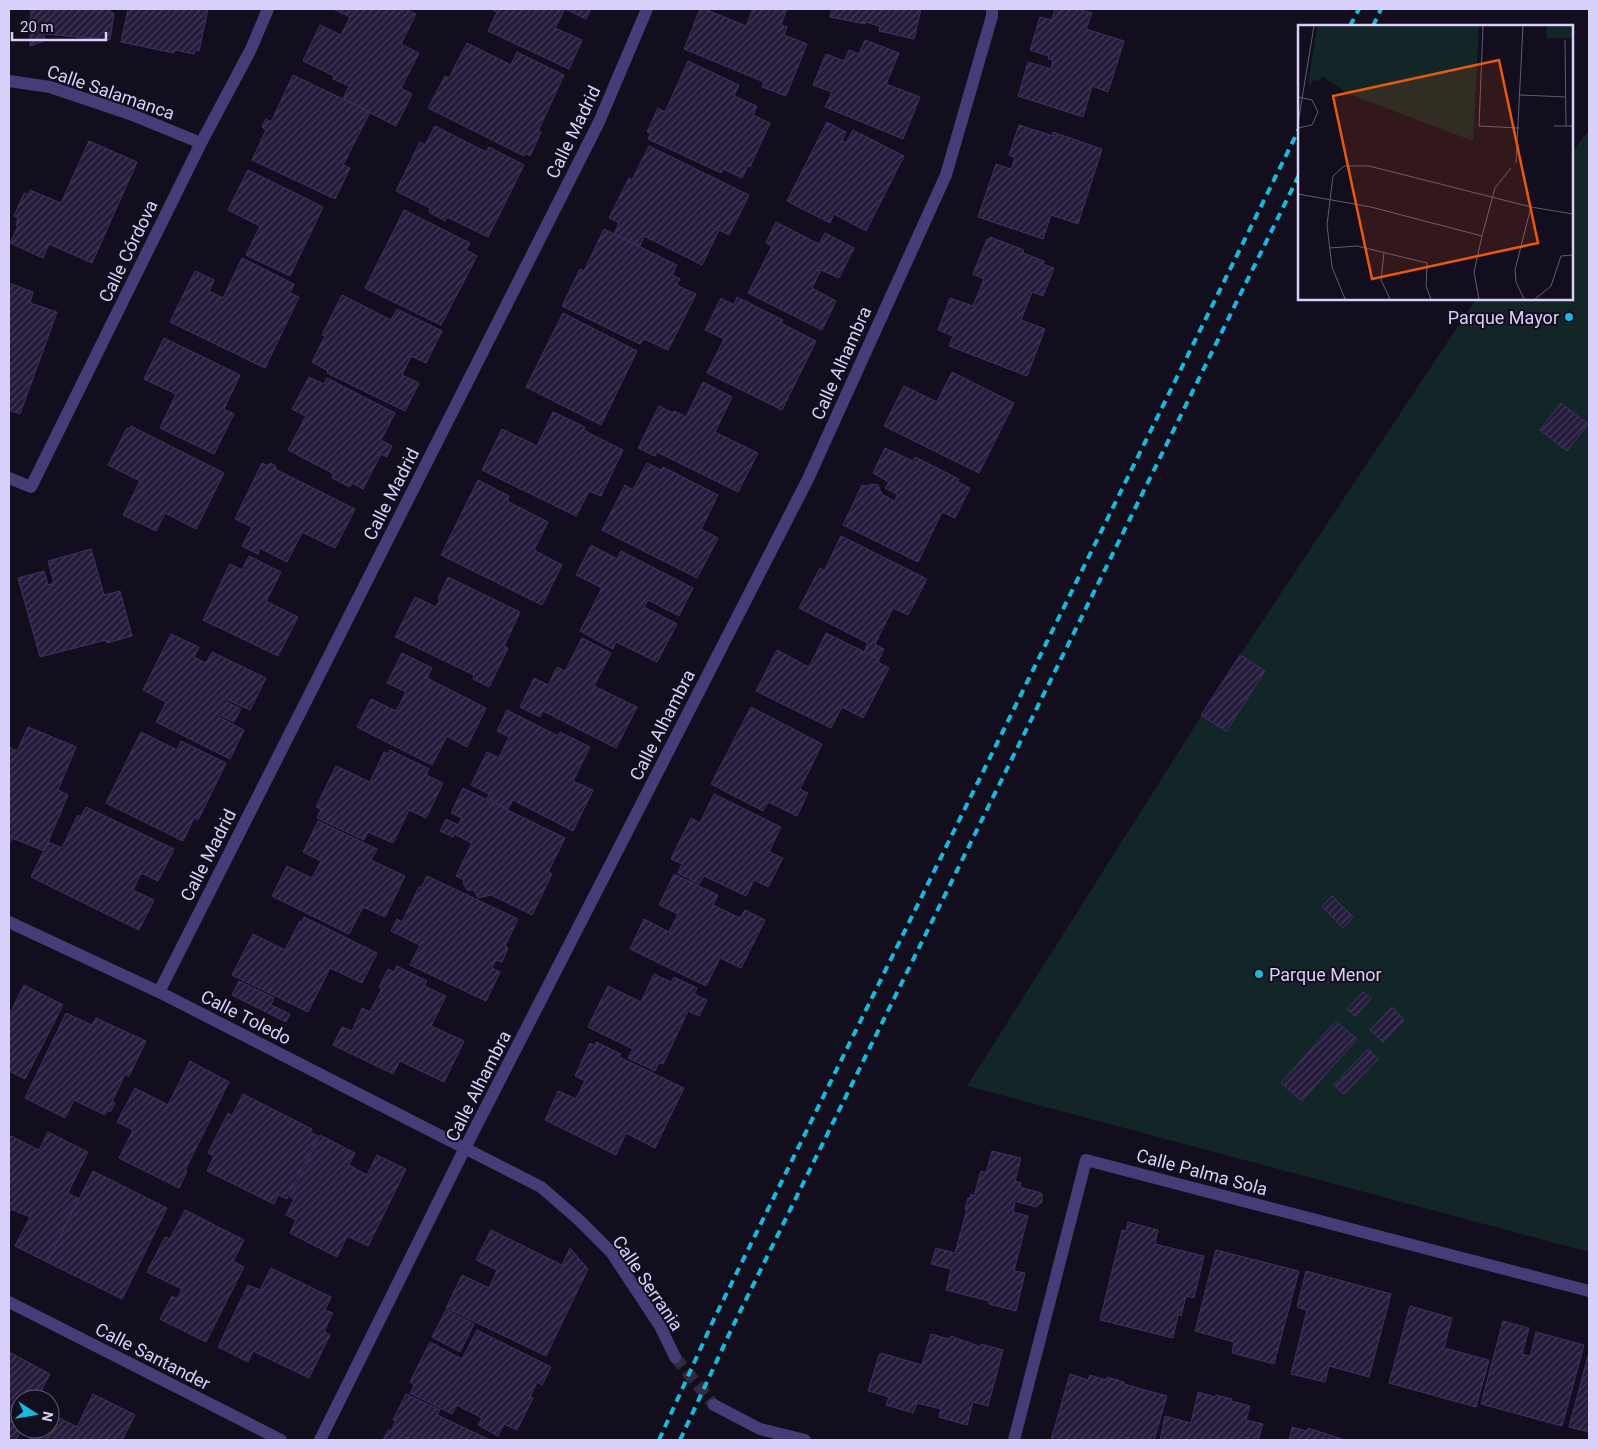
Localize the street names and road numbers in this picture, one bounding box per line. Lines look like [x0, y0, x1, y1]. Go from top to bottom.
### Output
street label: Calle Salamanca [44, 60, 178, 124]
street label: Calle Madrid [542, 82, 604, 182]
street label: Calle Córdova [94, 197, 162, 305]
street label: Calle Alhambra [807, 303, 875, 423]
street label: Calle Madrid [359, 444, 423, 544]
street label: Calle Alhambra [625, 666, 699, 784]
street label: Calle Madrid [176, 805, 240, 905]
street label: Calle Toledo [197, 985, 295, 1049]
street label: Calle Alhambra [441, 1027, 515, 1145]
street label: Calle Palma Sola [1134, 1144, 1270, 1200]
street label: Calle Serrania [608, 1231, 688, 1335]
street label: Calle Santander [92, 1318, 214, 1394]

